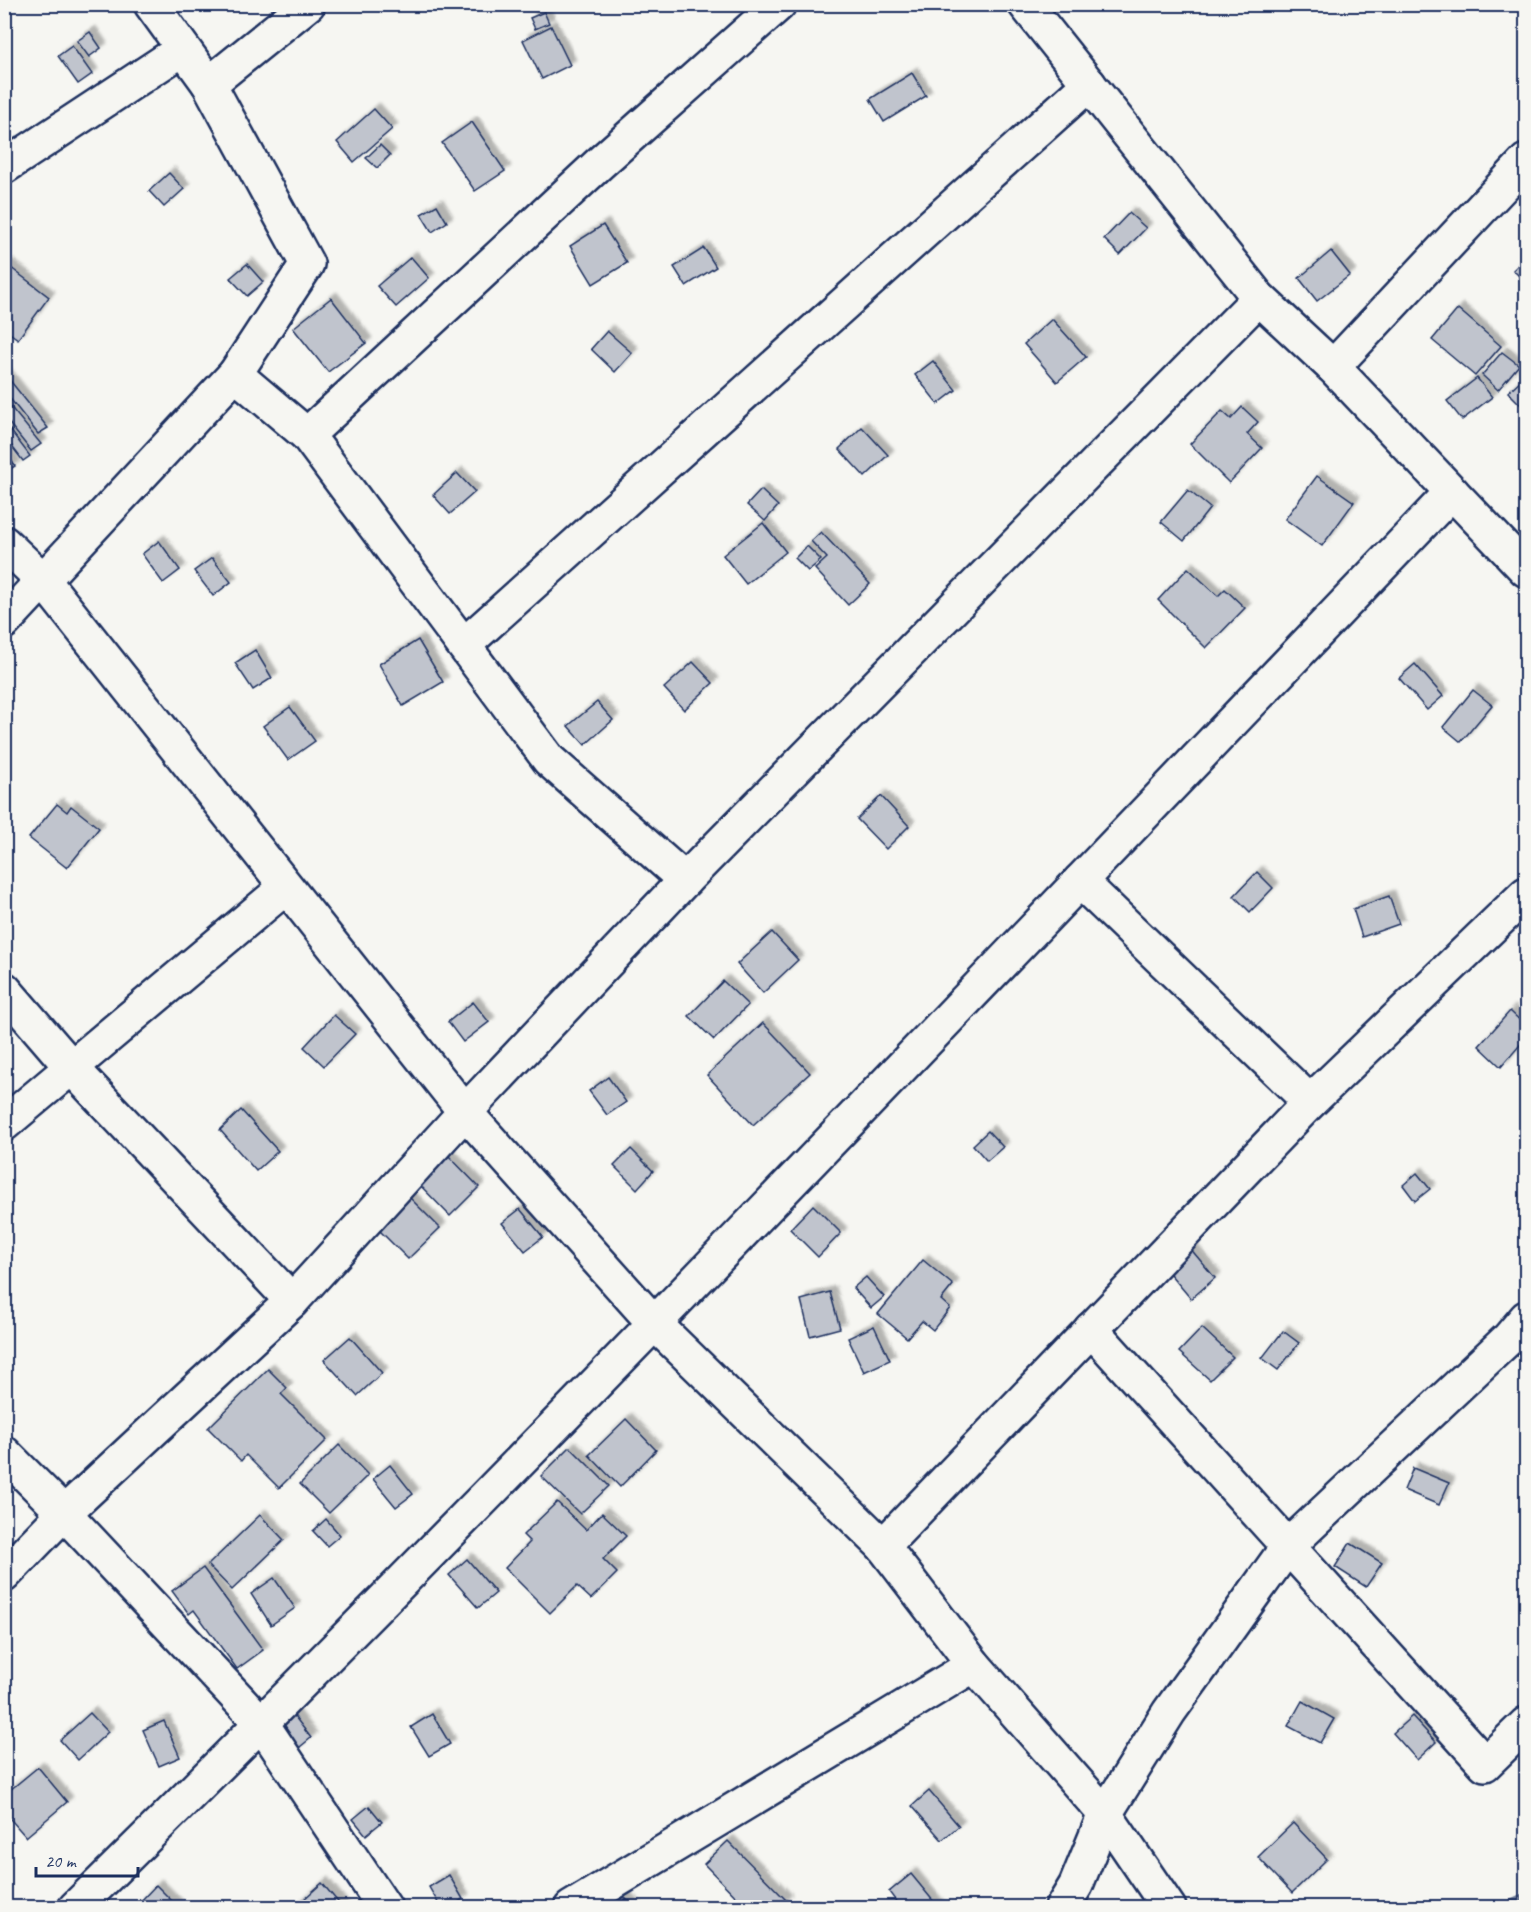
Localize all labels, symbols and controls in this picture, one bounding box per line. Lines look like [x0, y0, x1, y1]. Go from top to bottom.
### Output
scale bar [36, 1840, 138, 1878]
text: 20 m [45, 1850, 78, 1872]

